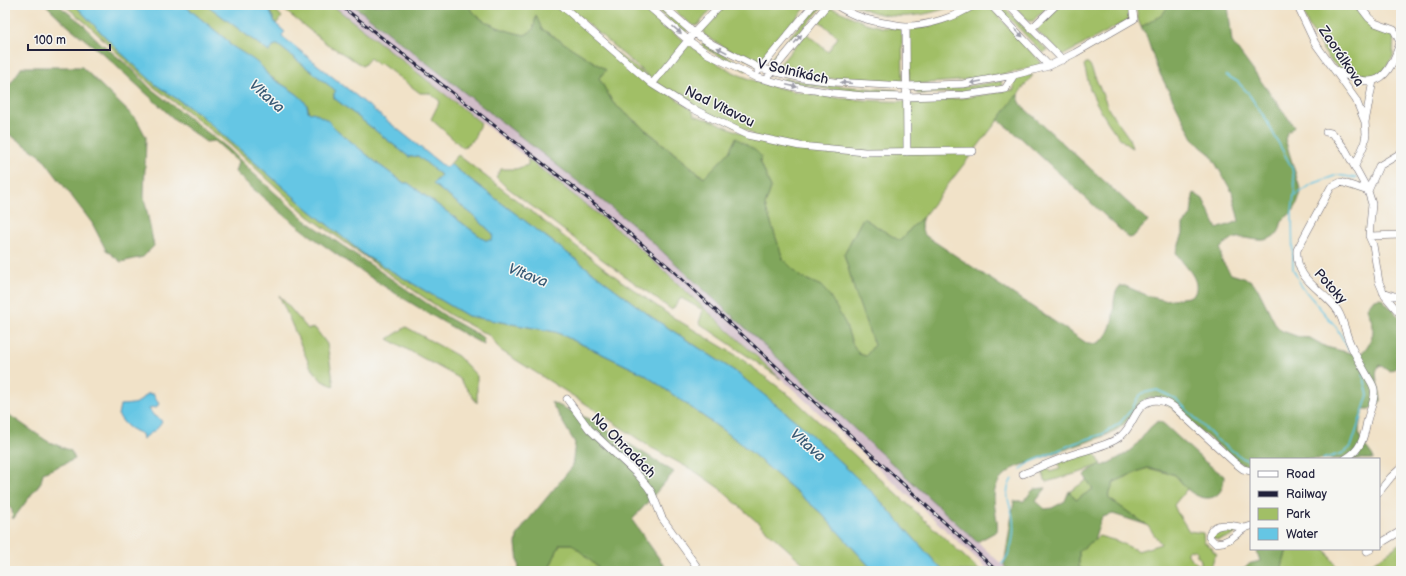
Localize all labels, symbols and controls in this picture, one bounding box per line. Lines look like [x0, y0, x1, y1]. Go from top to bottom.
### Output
street label: Zaorálkova [1315, 22, 1368, 90]
scale bar [28, 26, 110, 52]
one-way arrow [672, 26, 682, 35]
one-way arrow [1014, 28, 1023, 38]
text: 100 m [34, 33, 66, 48]
one-way arrow [794, 33, 803, 44]
one-way arrow [716, 46, 728, 53]
street label: V Solníkách [756, 55, 830, 88]
water label: Vltava [245, 76, 288, 117]
one-way arrow [970, 79, 982, 85]
one-way arrow [840, 80, 852, 86]
street label: Nad Vltavou [682, 82, 757, 131]
one-way arrow [786, 84, 799, 90]
water label: Vltava [505, 259, 550, 292]
street label: Potoky [1310, 265, 1351, 308]
street label: Na Ohradách [588, 409, 660, 481]
water label: Vltava [786, 425, 829, 466]
legend [1250, 458, 1380, 550]
text: Road [1286, 467, 1315, 482]
text: Railway [1286, 487, 1328, 502]
text: Park [1286, 507, 1310, 522]
text: Water [1286, 527, 1318, 542]

